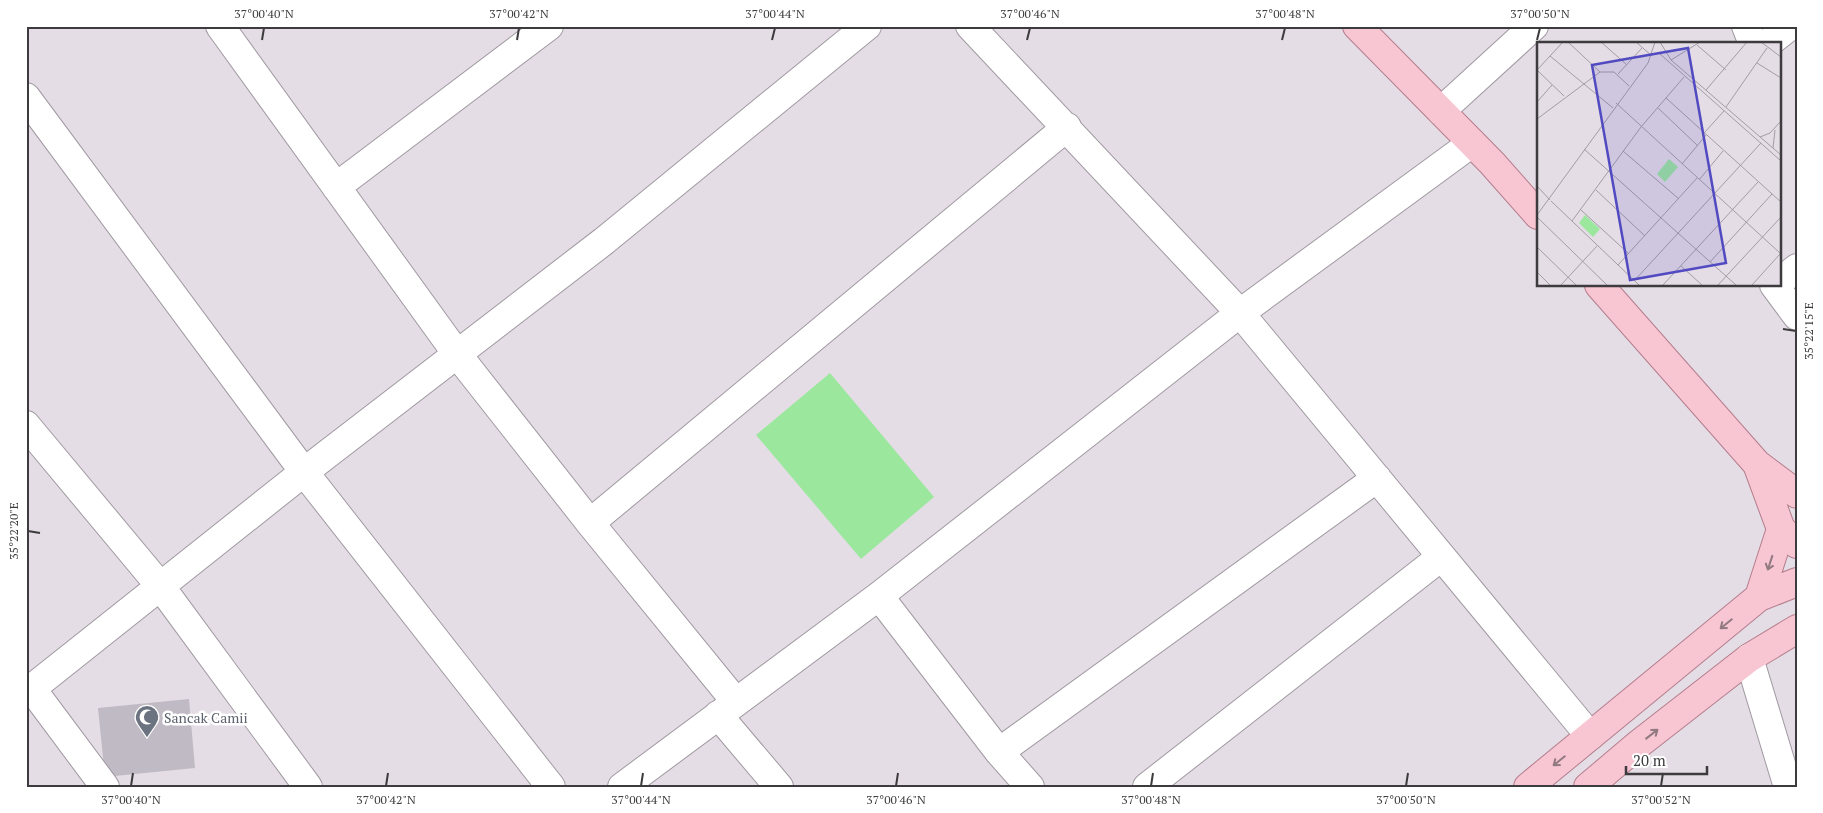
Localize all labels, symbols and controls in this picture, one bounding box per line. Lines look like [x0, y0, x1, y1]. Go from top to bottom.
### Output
text: 37°00'40"N [234, 6, 294, 21]
text: 37°00'42"N [489, 6, 549, 21]
text: 37°00'44"N [745, 6, 805, 21]
text: 37°00'46"N [1000, 6, 1060, 21]
text: 37°00'48"N [1255, 6, 1315, 21]
text: 37°00'50"N [1510, 6, 1570, 21]
inset map [1537, 42, 1780, 286]
text: 35°22'15"E [1801, 302, 1816, 360]
text: 35°22'20"E [6, 502, 21, 560]
one-way arrow [1765, 555, 1774, 570]
one-way arrow [1719, 619, 1732, 630]
mosque icon: Sancak Camii [134, 704, 160, 738]
place label: Sancak Camii [164, 708, 248, 727]
one-way arrow [1645, 728, 1658, 739]
scale bar [1626, 743, 1707, 775]
text: 20 m [1633, 750, 1666, 770]
one-way arrow [1553, 755, 1566, 766]
text: 37°00'40"N [101, 792, 161, 807]
text: 37°00'42"N [356, 792, 416, 807]
text: 37°00'44"N [611, 792, 671, 807]
text: 37°00'46"N [866, 792, 926, 807]
text: 37°00'48"N [1121, 792, 1181, 807]
text: 37°00'50"N [1376, 792, 1436, 807]
text: 37°00'52"N [1631, 792, 1691, 807]

